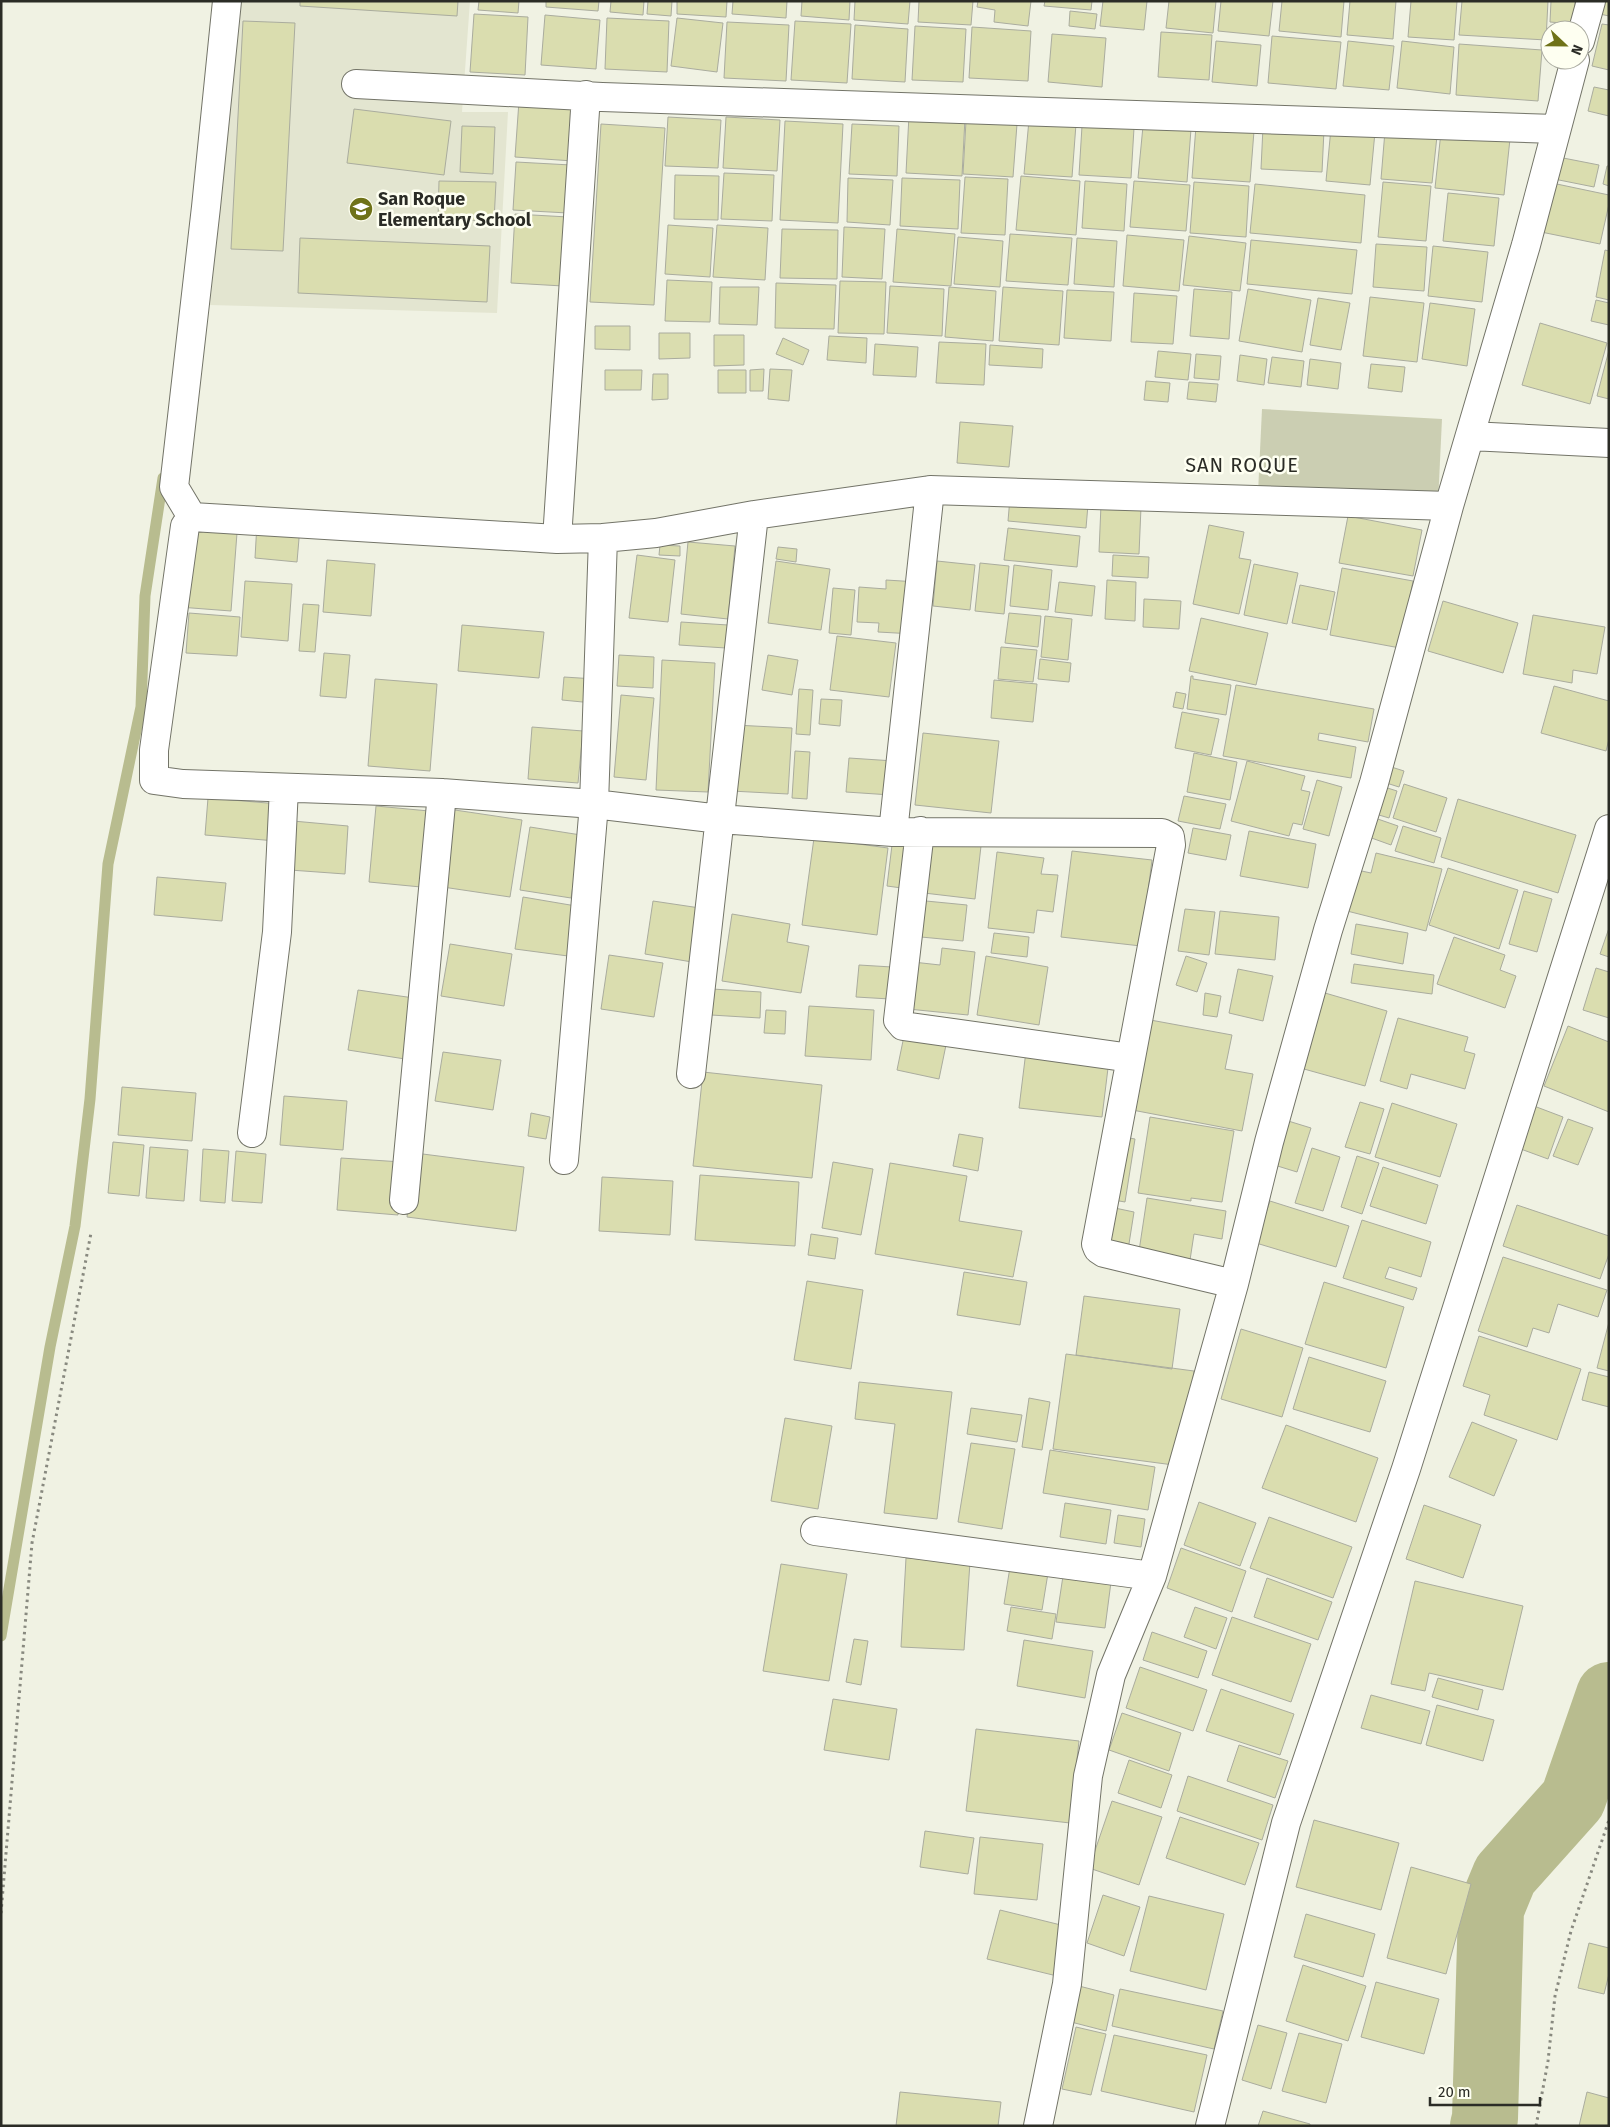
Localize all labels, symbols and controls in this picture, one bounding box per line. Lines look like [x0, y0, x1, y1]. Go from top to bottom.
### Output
north arrow [1540, 20, 1590, 70]
text: N [1567, 42, 1586, 57]
place label: San Roque Elementary School [378, 188, 532, 231]
school or university icon: San Roque Elementary School [348, 196, 374, 222]
district label: SAN ROQUE [1185, 453, 1299, 477]
scale bar [1430, 2074, 1540, 2106]
text: 20 m [1438, 2083, 1471, 2101]

